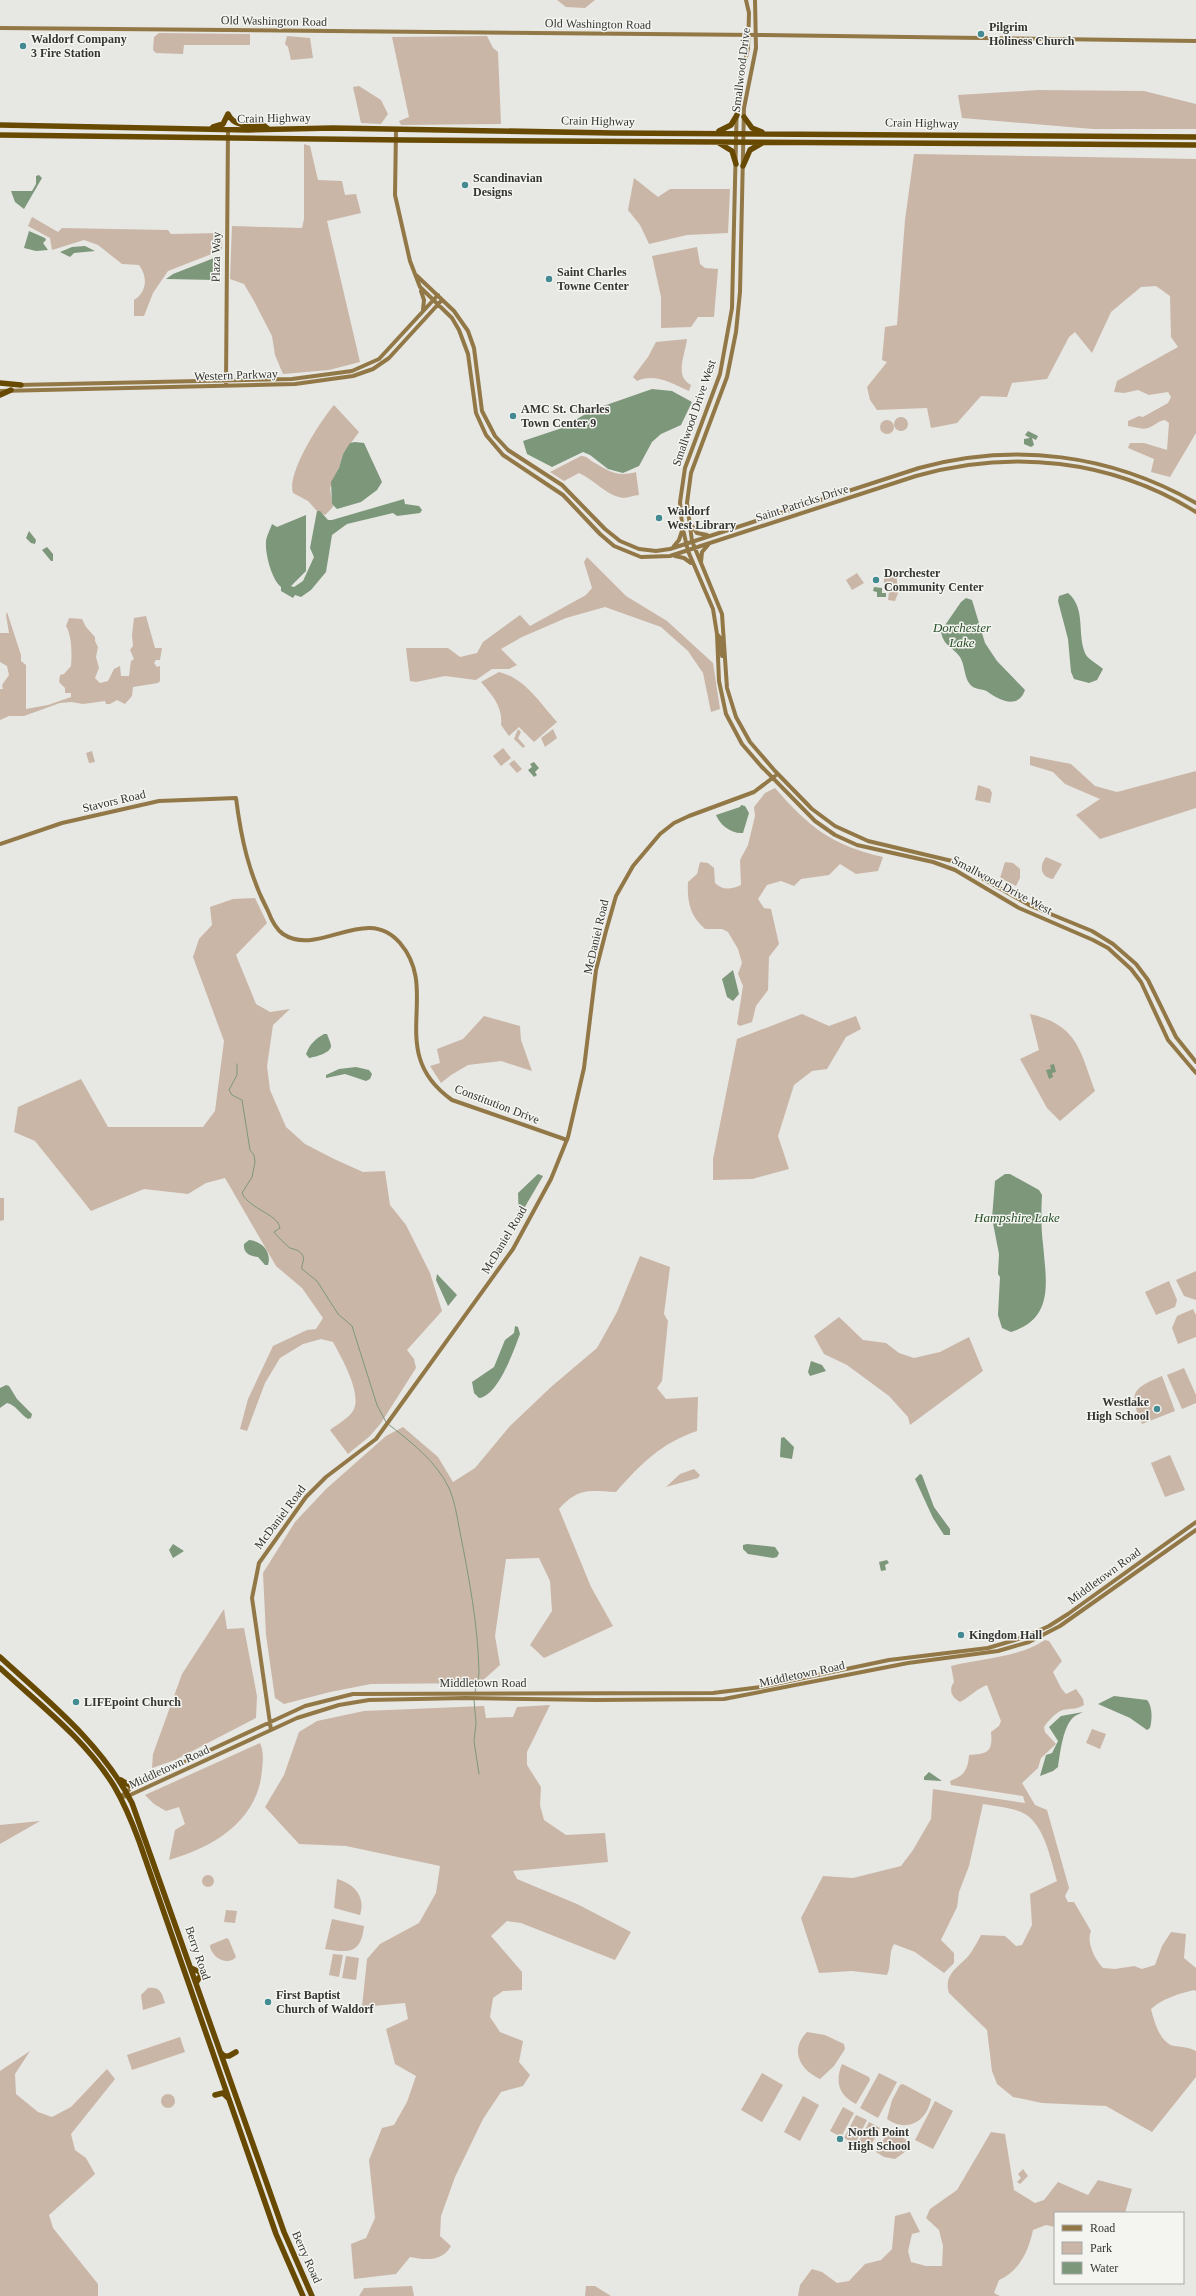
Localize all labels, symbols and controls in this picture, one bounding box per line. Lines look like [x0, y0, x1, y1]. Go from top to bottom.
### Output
street label: Old Washington Road [221, 13, 327, 29]
street label: Old Washington Road [545, 16, 651, 32]
place label: Pilgrim Holiness Church [989, 20, 1075, 48]
street label: Smallwood Drive [729, 27, 753, 113]
marker: Pilgrim Holiness Church [976, 29, 986, 39]
place label: Waldorf Company 3 Fire Station [31, 32, 127, 60]
marker: Waldorf Company 3 Fire Station [18, 41, 28, 51]
street label: Crain Highway [237, 110, 311, 126]
street label: Crain Highway [561, 113, 635, 129]
street label: Crain Highway [885, 115, 959, 131]
place label: Scandinavian Designs [473, 171, 543, 199]
marker: Scandinavian Designs [460, 180, 470, 190]
street label: Plaza Way [209, 232, 223, 282]
place label: Saint Charles Towne Center [557, 265, 630, 293]
marker: Saint Charles Towne Center [544, 274, 554, 284]
street label: Smallwood Drive West [669, 357, 719, 468]
street label: Western Parkway [194, 367, 278, 383]
place label: AMC St. Charles Town Center 9 [521, 402, 610, 430]
marker: AMC St. Charles Town Center 9 [508, 411, 518, 421]
street label: Saint Patricks Drive [754, 481, 850, 525]
place label: Waldorf West Library [667, 504, 736, 532]
marker: Waldorf West Library [654, 513, 664, 523]
place label: Dorchester Community Center [884, 566, 984, 594]
marker: Dorchester Community Center [871, 575, 881, 585]
water label: Dorchester Lake [932, 620, 992, 650]
street label: Stavors Road [81, 787, 147, 815]
street label: Smallwood Drive West [950, 853, 1055, 918]
street label: McDaniel Road [581, 898, 611, 976]
street label: Constitution Drive [453, 1081, 541, 1127]
street label: McDaniel Road [478, 1204, 530, 1276]
water label: Hampshire Lake [973, 1210, 1060, 1225]
place label: Westlake High School [1087, 1395, 1150, 1423]
marker: Westlake High School [1152, 1404, 1162, 1414]
street label: McDaniel Road [251, 1482, 309, 1552]
street label: Middletown Road [1065, 1545, 1143, 1607]
place label: Kingdom Hall [969, 1628, 1043, 1642]
marker: Kingdom Hall [956, 1630, 966, 1640]
street label: Middletown Road [758, 1658, 846, 1690]
street label: Middletown Road [440, 1676, 527, 1690]
place label: LIFEpoint Church [84, 1695, 181, 1709]
marker: LIFEpoint Church [71, 1697, 81, 1707]
street label: Middletown Road [127, 1742, 211, 1792]
street label: Berry Road [182, 1924, 214, 1982]
place label: First Baptist Church of Waldorf [276, 1988, 375, 2016]
marker: First Baptist Church of Waldorf [263, 1997, 273, 2007]
place label: North Point High School [848, 2125, 911, 2153]
marker: North Point High School [835, 2134, 845, 2144]
legend [1054, 2212, 1184, 2284]
text: Road [1090, 2221, 1115, 2235]
street label: Berry Road [289, 2229, 325, 2285]
text: Park [1090, 2241, 1112, 2255]
text: Water [1090, 2261, 1118, 2275]

